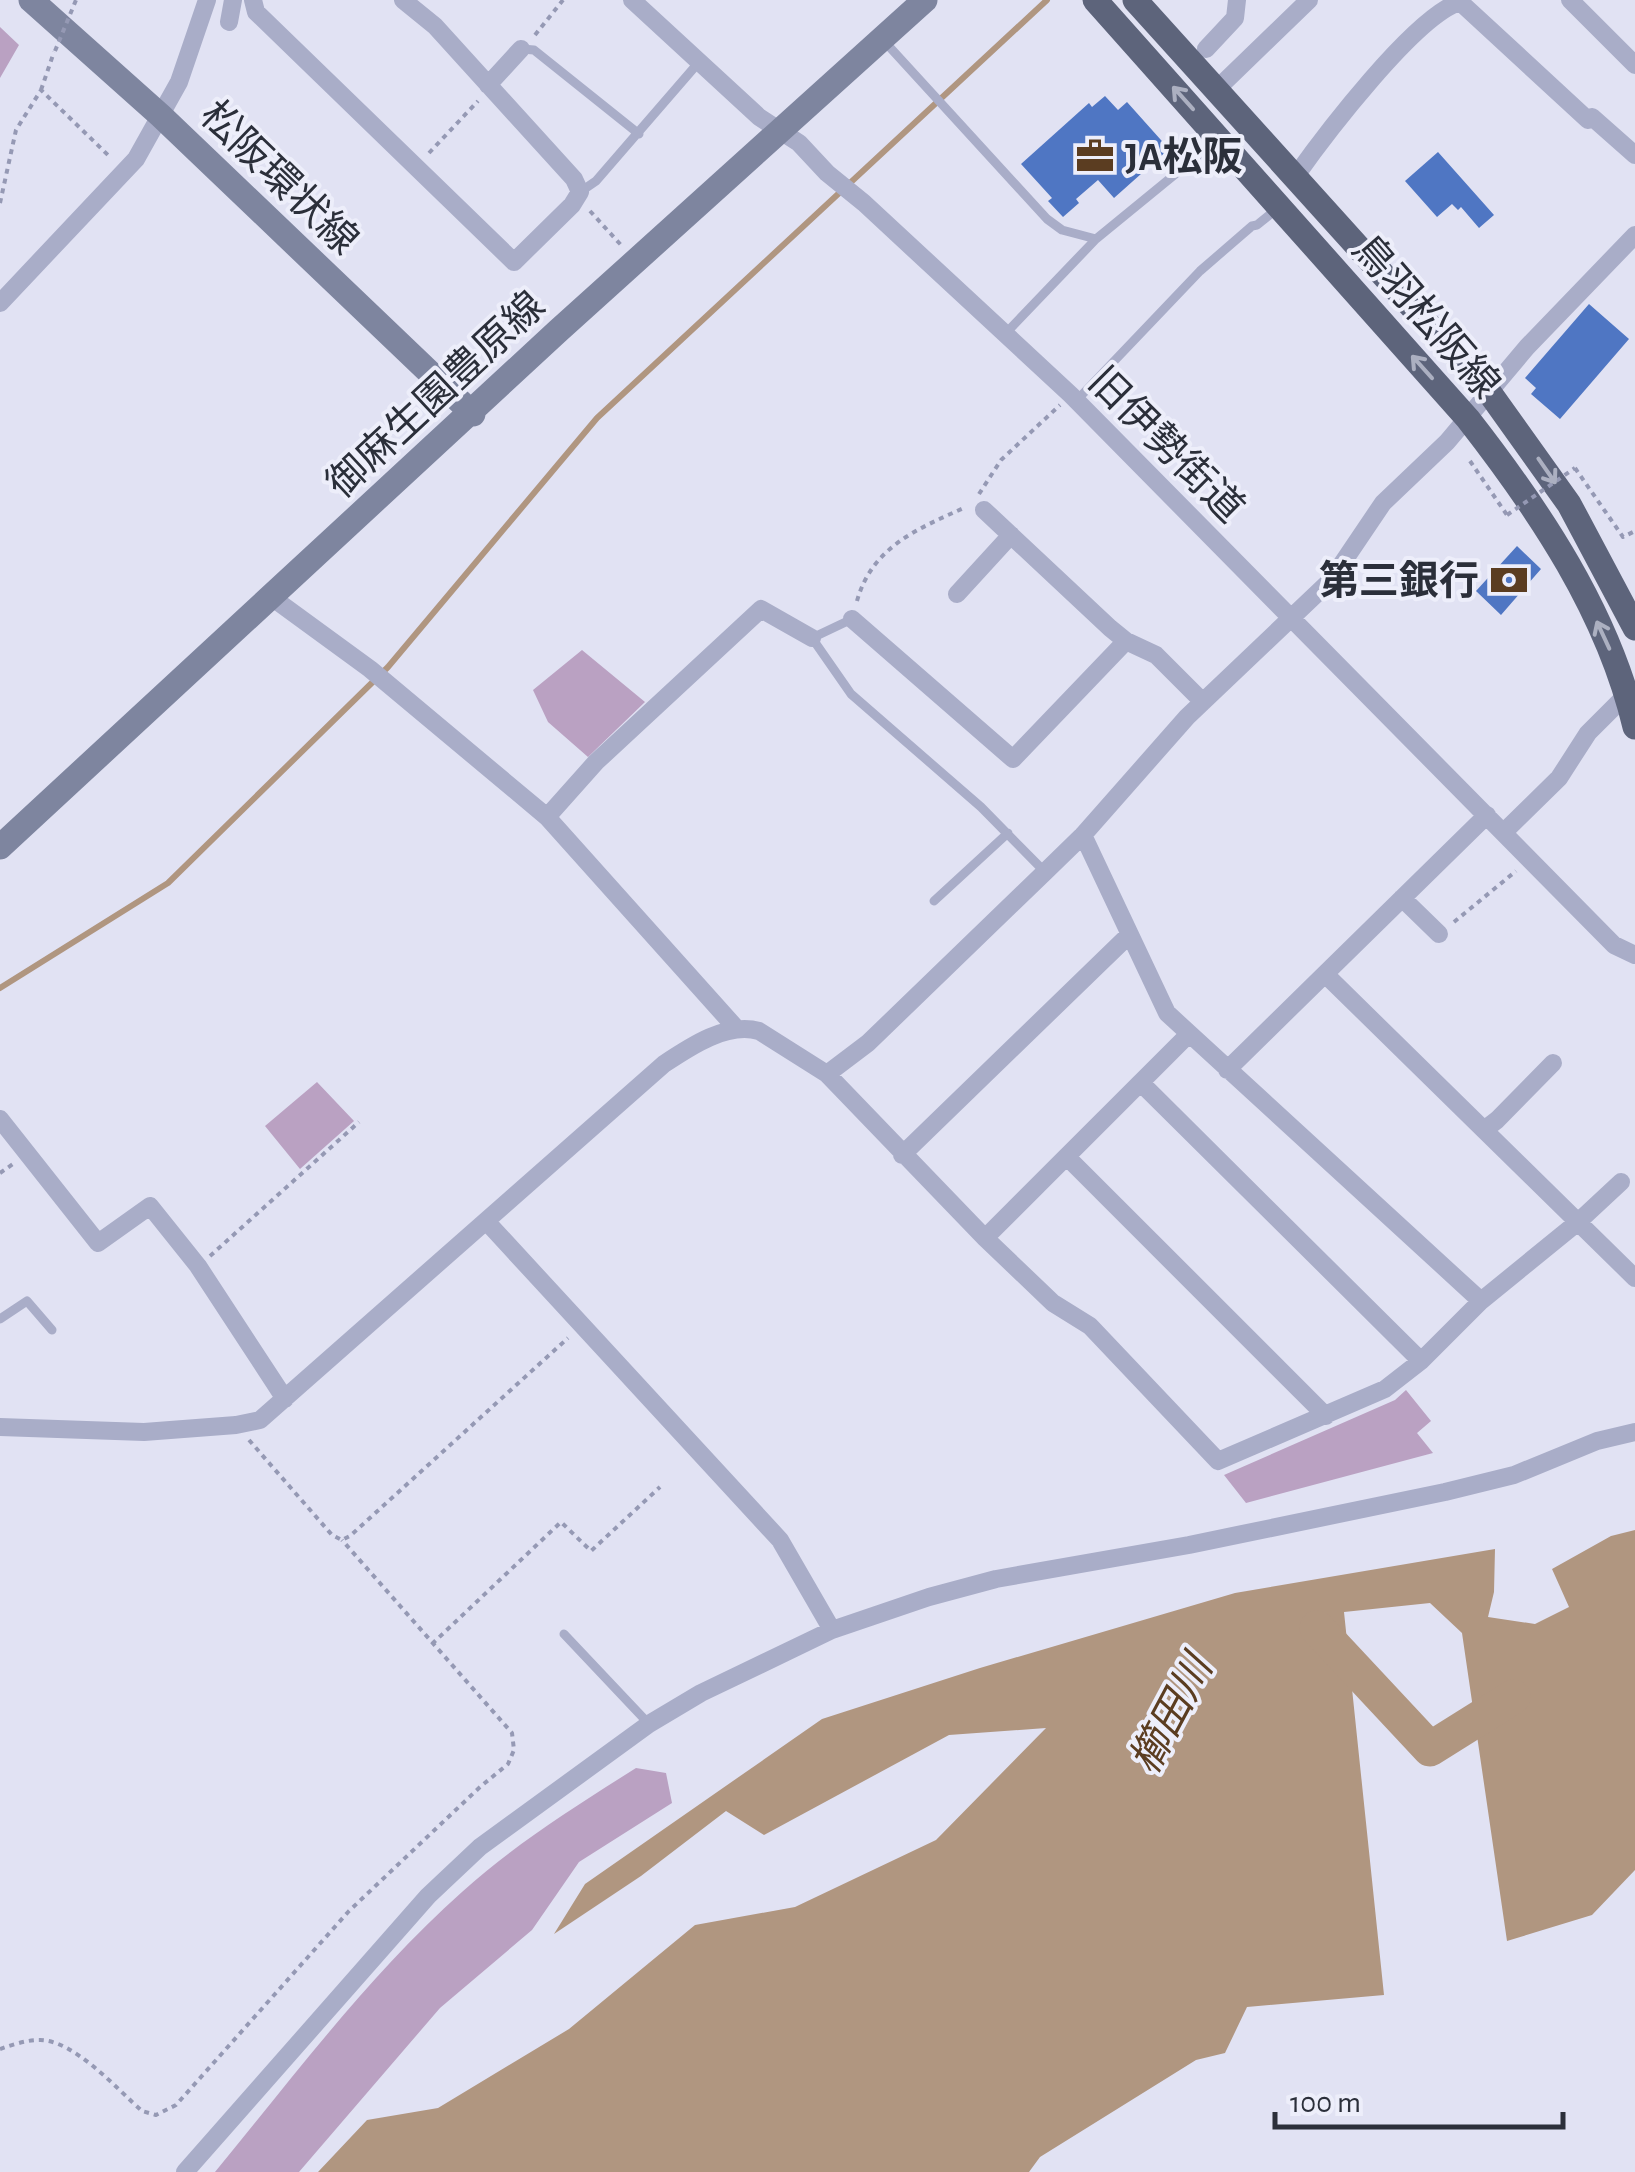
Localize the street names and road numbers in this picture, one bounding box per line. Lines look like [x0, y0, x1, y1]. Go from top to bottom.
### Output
street label: 松阪環状線 [193, 93, 366, 262]
street label: 鳥羽松阪線 [1345, 227, 1508, 406]
street label: 御麻生園豊原線 [319, 284, 552, 506]
street label: 旧伊勢街道 [1081, 359, 1252, 530]

